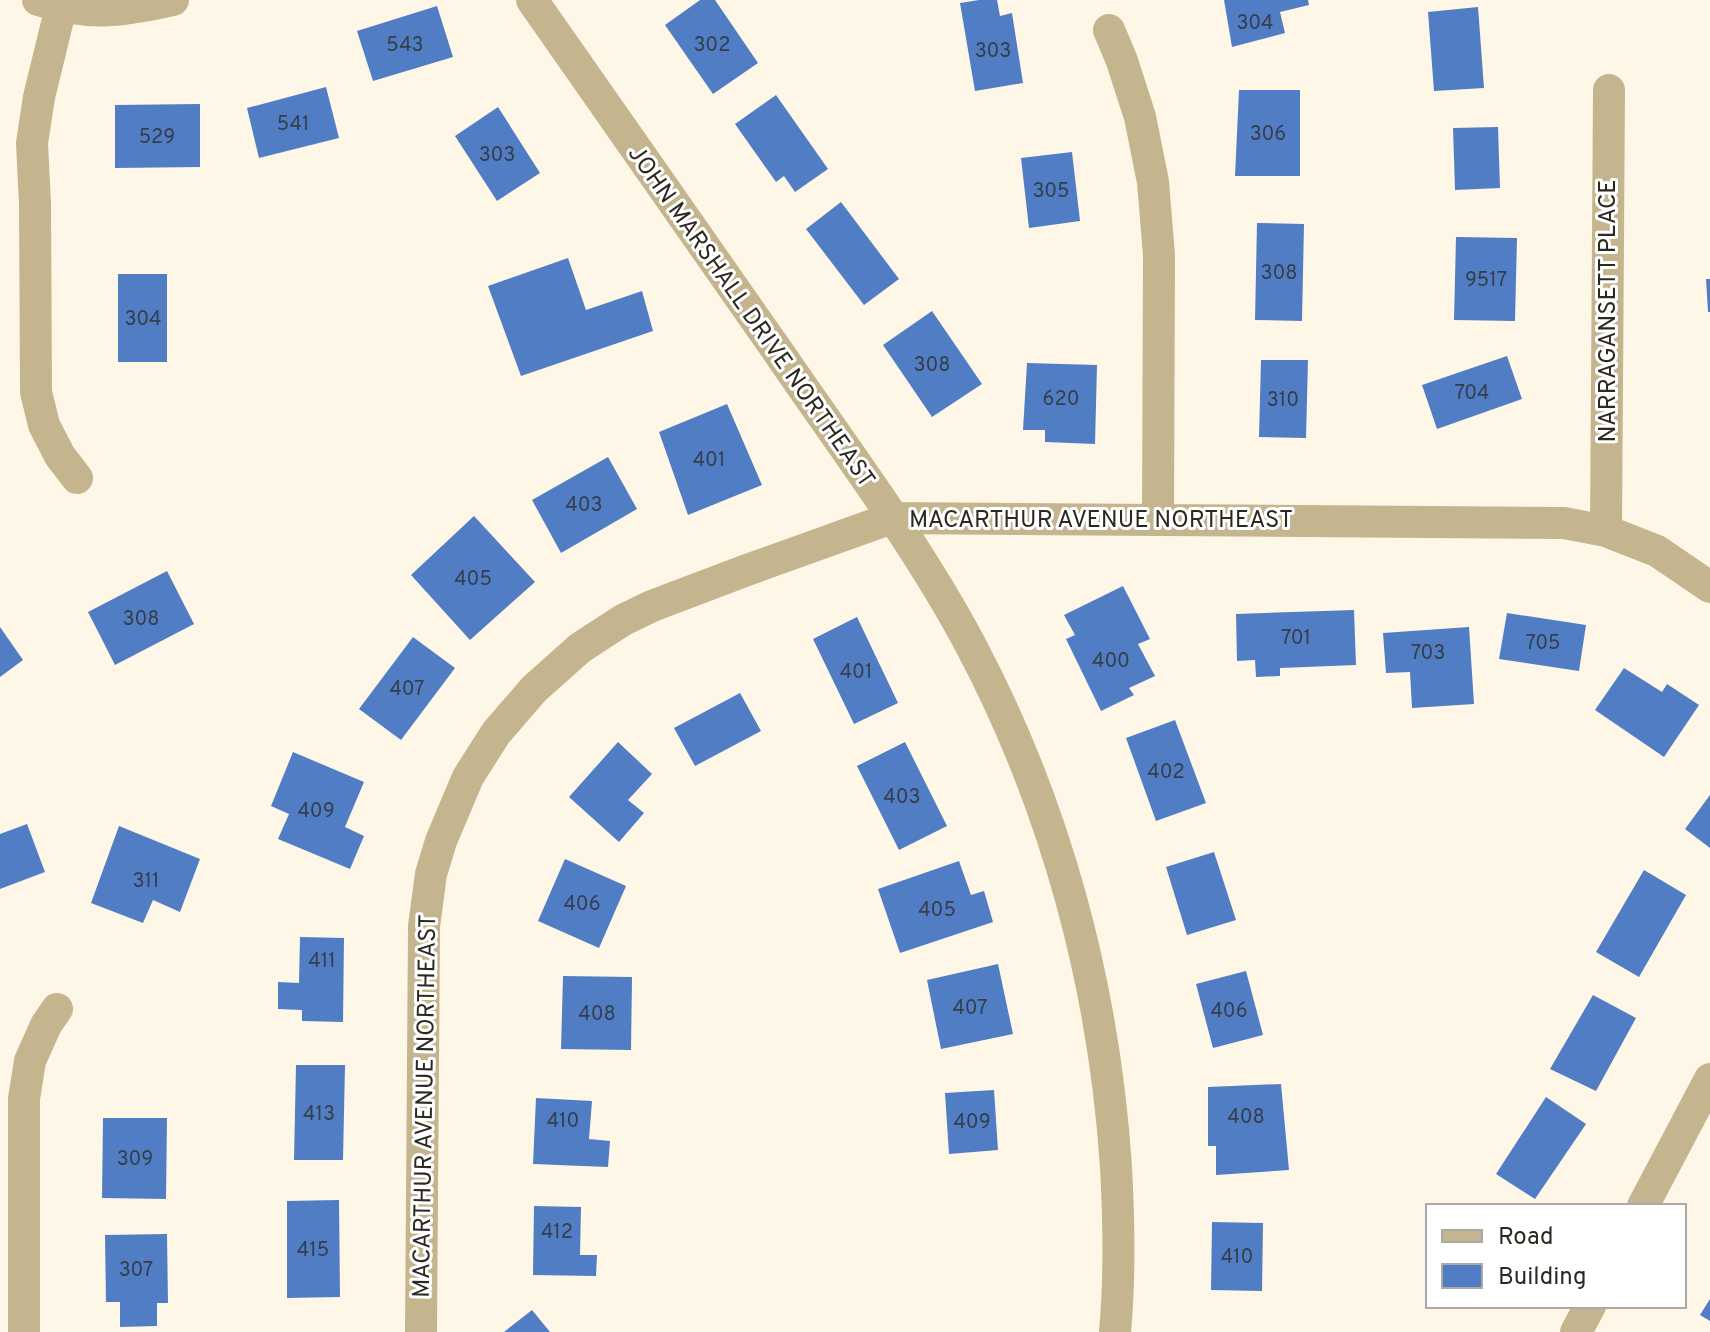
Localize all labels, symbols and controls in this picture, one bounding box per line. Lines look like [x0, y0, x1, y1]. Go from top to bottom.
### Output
house number: 304 [1236, 11, 1274, 37]
house number: 543 [386, 33, 424, 59]
house number: 302 [694, 33, 730, 59]
house number: 303 [975, 39, 1011, 65]
house number: 541 [277, 112, 309, 138]
house number: 306 [1250, 122, 1286, 148]
house number: 529 [139, 125, 175, 151]
street label: JOHN MARSHALL DRIVE NORTHEAST [620, 140, 881, 494]
house number: 303 [479, 143, 515, 169]
house number: 305 [1032, 179, 1070, 205]
street label: NARRAGANSETT PLACE [1594, 179, 1624, 443]
house number: 308 [1261, 261, 1297, 287]
house number: 9517 [1465, 268, 1507, 294]
house number: 304 [124, 307, 162, 333]
house number: 308 [914, 353, 950, 379]
house number: 704 [1454, 381, 1490, 407]
house number: 620 [1042, 387, 1080, 413]
house number: 310 [1267, 388, 1299, 414]
house number: 401 [693, 448, 725, 474]
house number: 403 [565, 493, 603, 519]
street label: MACARTHUR AVENUE NORTHEAST [909, 506, 1293, 536]
house number: 405 [454, 567, 492, 593]
house number: 308 [123, 607, 159, 633]
house number: 701 [1281, 626, 1311, 652]
house number: 705 [1525, 631, 1561, 657]
house number: 703 [1411, 641, 1445, 667]
house number: 400 [1092, 649, 1130, 675]
house number: 401 [840, 660, 872, 686]
house number: 407 [389, 677, 425, 703]
house number: 402 [1147, 760, 1185, 786]
house number: 403 [883, 785, 921, 811]
house number: 409 [297, 799, 335, 825]
house number: 311 [133, 869, 159, 895]
house number: 406 [563, 892, 601, 918]
house number: 405 [918, 898, 956, 924]
street label: MACARTHUR AVENUE NORTHEAST [408, 914, 444, 1298]
house number: 411 [308, 949, 336, 975]
house number: 407 [952, 996, 988, 1022]
house number: 406 [1210, 999, 1248, 1025]
house number: 408 [578, 1002, 616, 1028]
house number: 413 [303, 1102, 335, 1128]
house number: 408 [1227, 1105, 1265, 1131]
house number: 410 [547, 1109, 579, 1135]
house number: 409 [953, 1110, 991, 1136]
house number: 309 [117, 1147, 153, 1173]
legend [1426, 1204, 1686, 1308]
house number: 412 [541, 1220, 573, 1246]
text: Road [1498, 1223, 1554, 1253]
house number: 415 [297, 1238, 329, 1264]
house number: 410 [1221, 1245, 1253, 1271]
house number: 307 [119, 1258, 153, 1284]
text: Building [1498, 1263, 1587, 1293]

